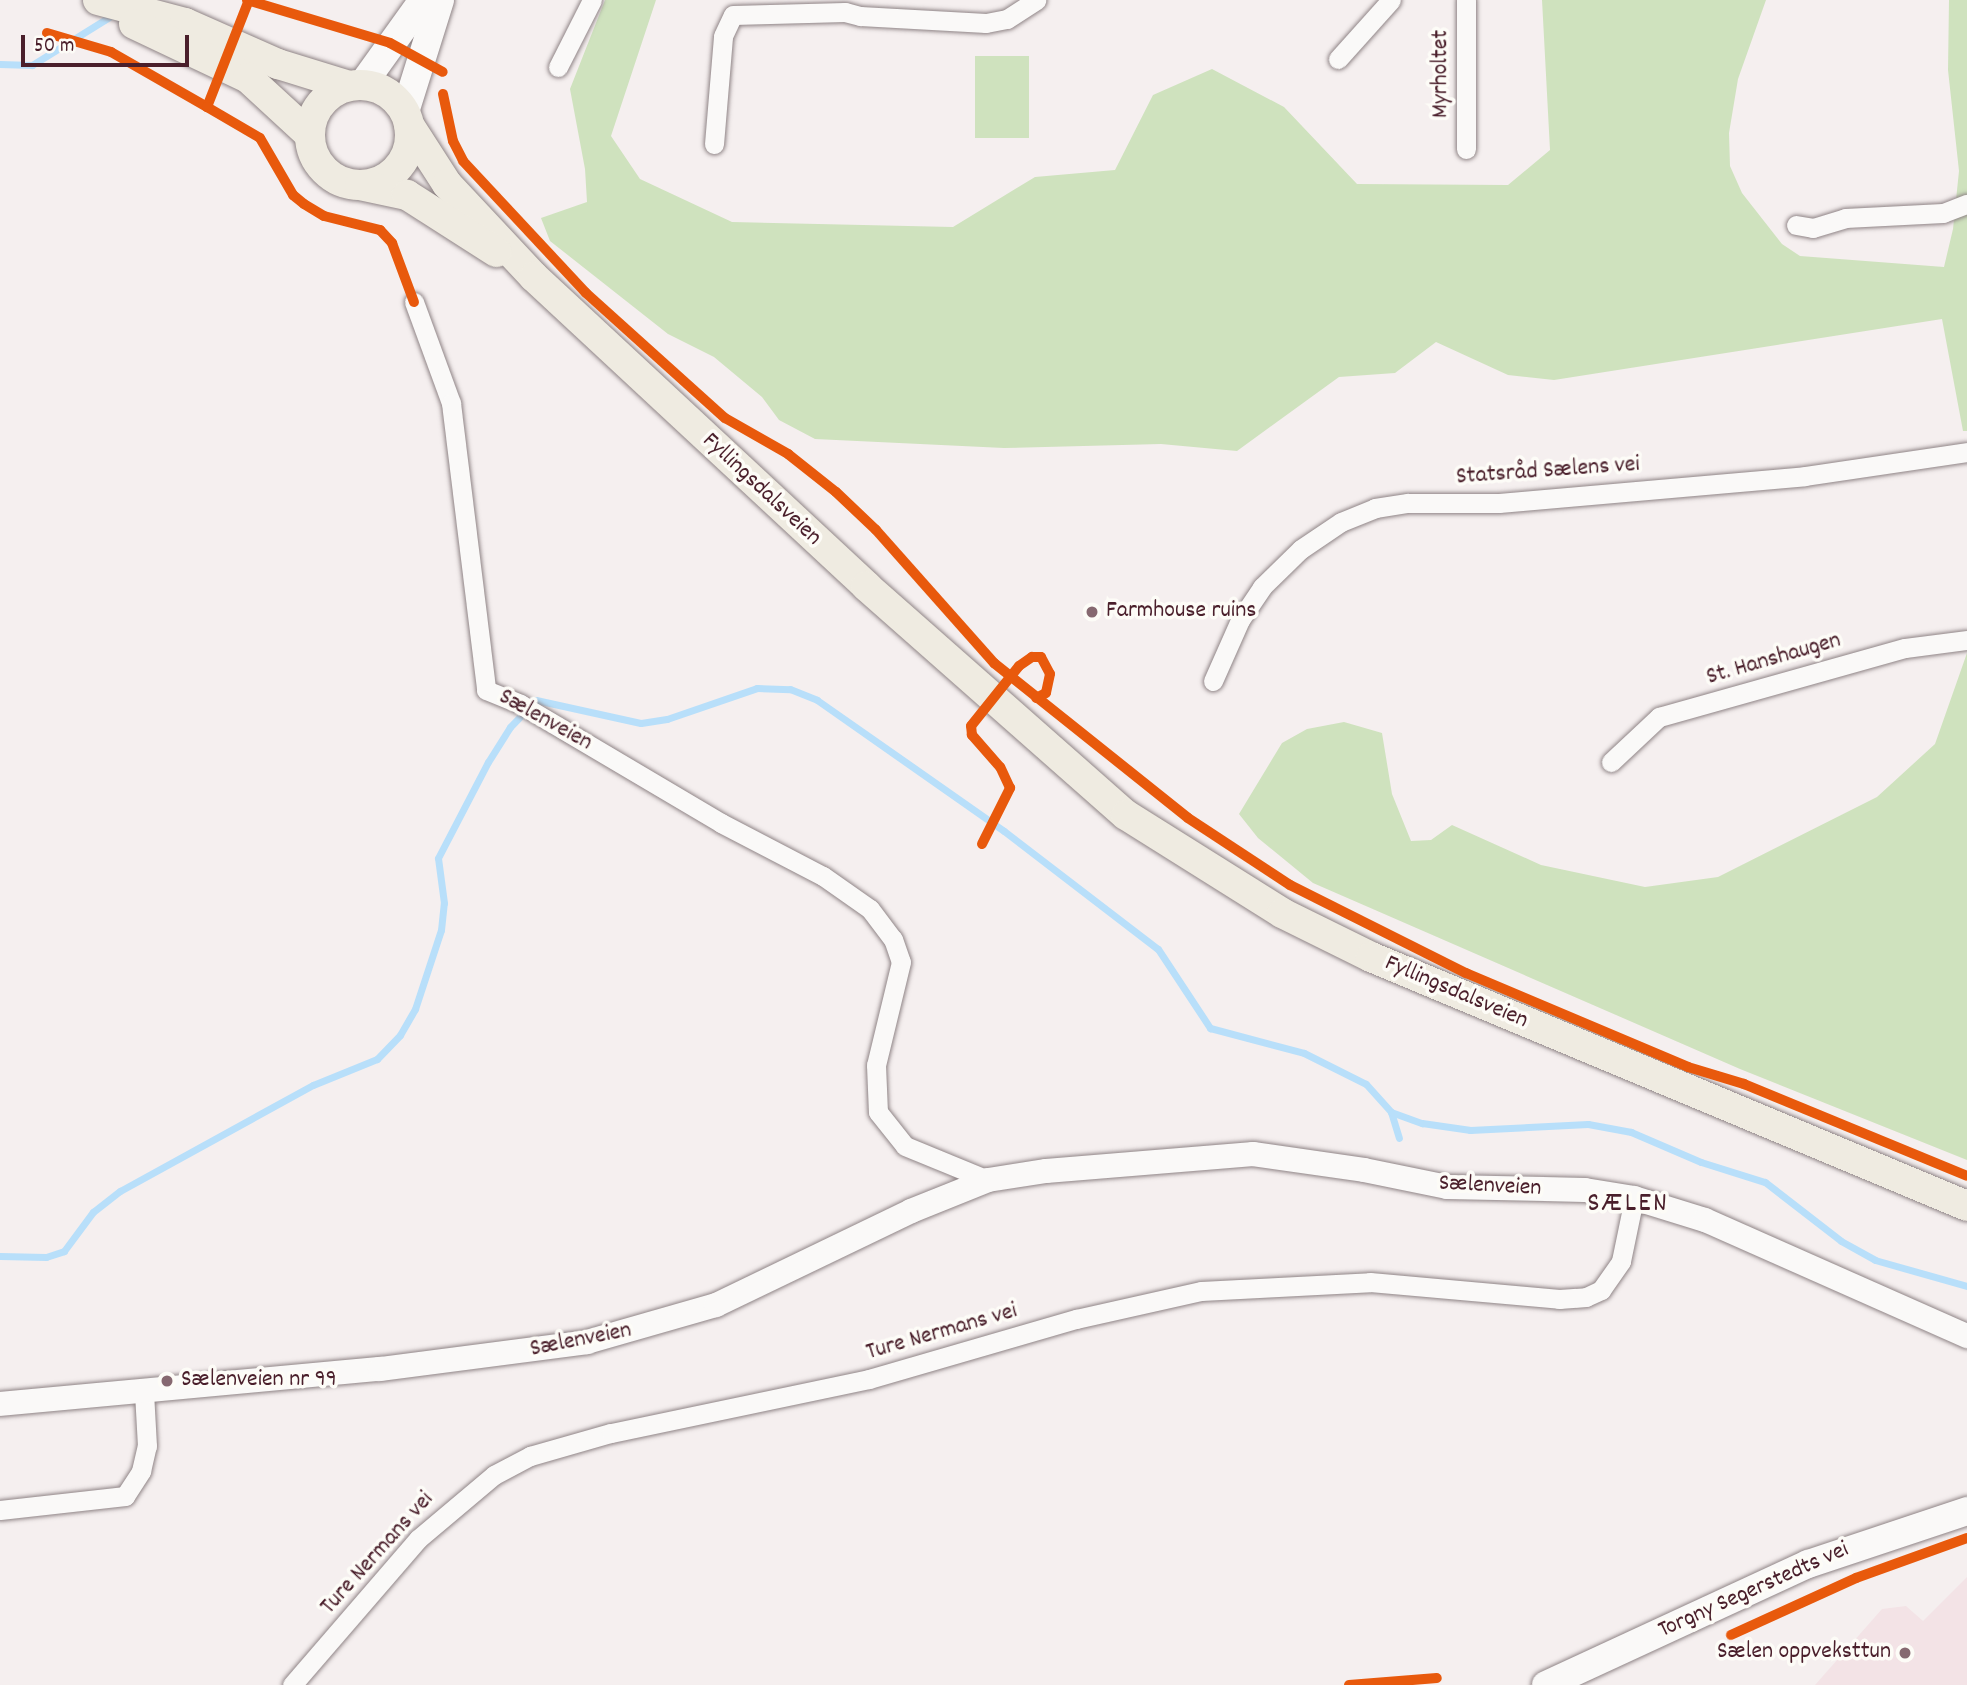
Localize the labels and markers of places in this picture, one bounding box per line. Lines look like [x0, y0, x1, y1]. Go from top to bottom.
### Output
place label: Farmhouse ruins [1106, 598, 1256, 626]
marker: Farmhouse ruins [1084, 604, 1100, 620]
place label: Sælenveien nr 99 [181, 1367, 337, 1395]
marker: Sælenveien nr 99 [159, 1373, 175, 1389]
place label: Sælen oppveksttun [1717, 1639, 1891, 1667]
marker: Sælen oppveksttun [1897, 1645, 1913, 1661]

